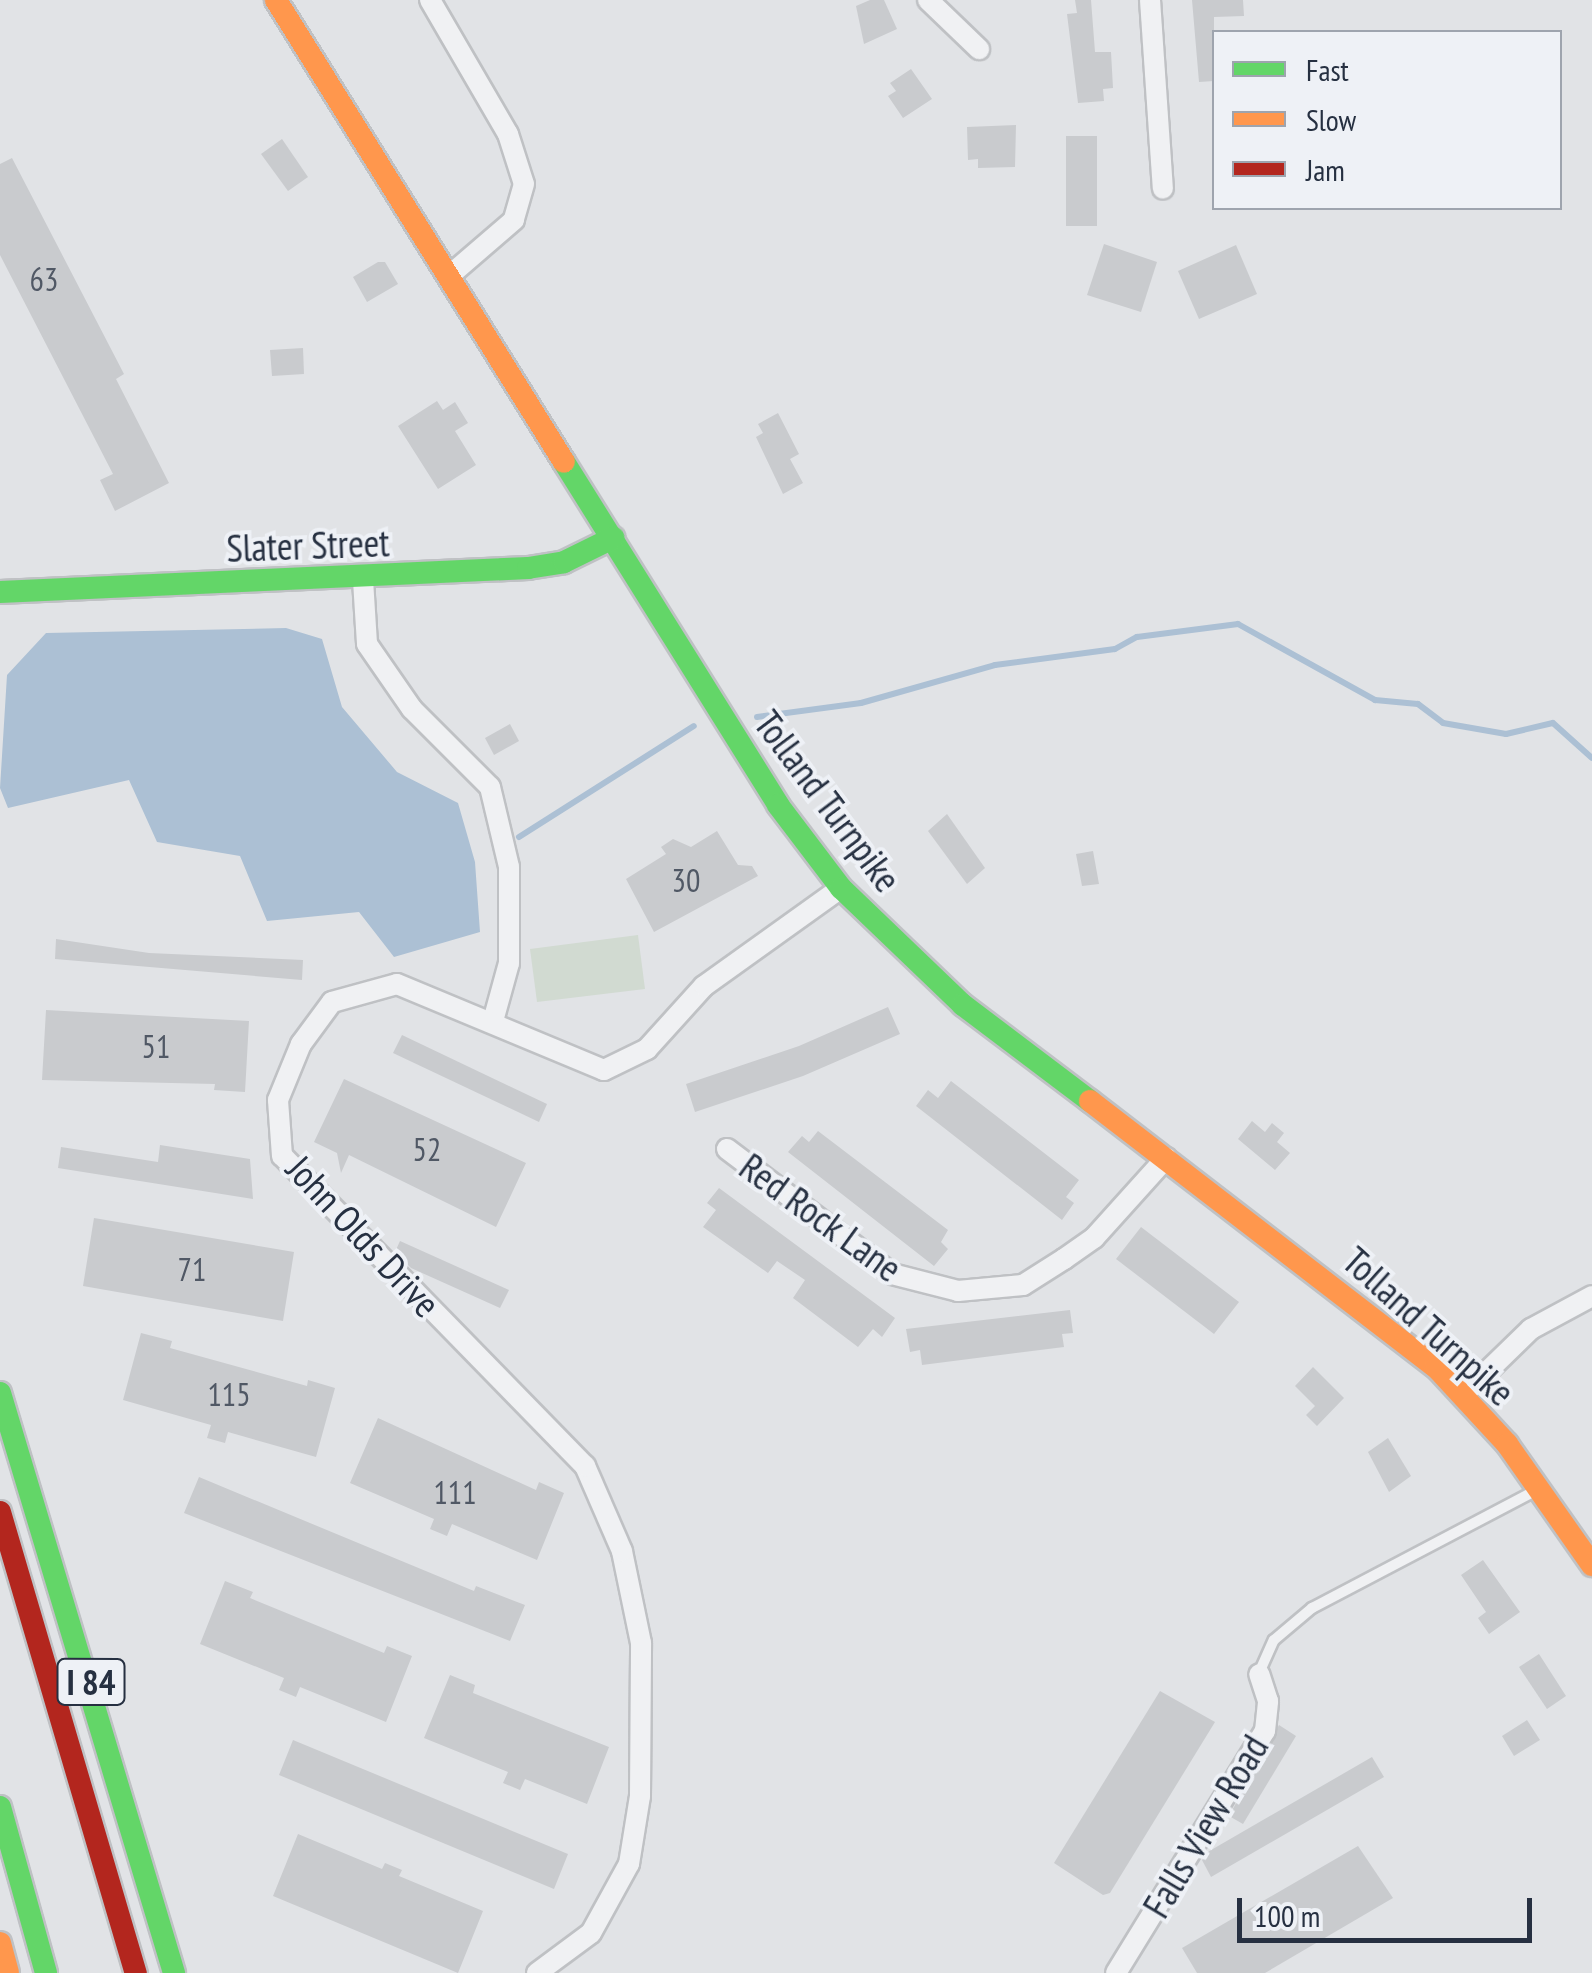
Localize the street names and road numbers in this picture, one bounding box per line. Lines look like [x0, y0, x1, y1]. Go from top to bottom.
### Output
street label: Slater Street [226, 519, 390, 571]
street label: Tolland Turnpike [745, 701, 911, 901]
street label: Red Rock Lane [731, 1143, 911, 1291]
street label: John Olds Drive [278, 1146, 450, 1326]
street label: Tolland Turnpike [1334, 1237, 1524, 1415]
road number: I 84 [56, 1652, 126, 1712]
street label: Falls View Road [1132, 1726, 1278, 1926]

